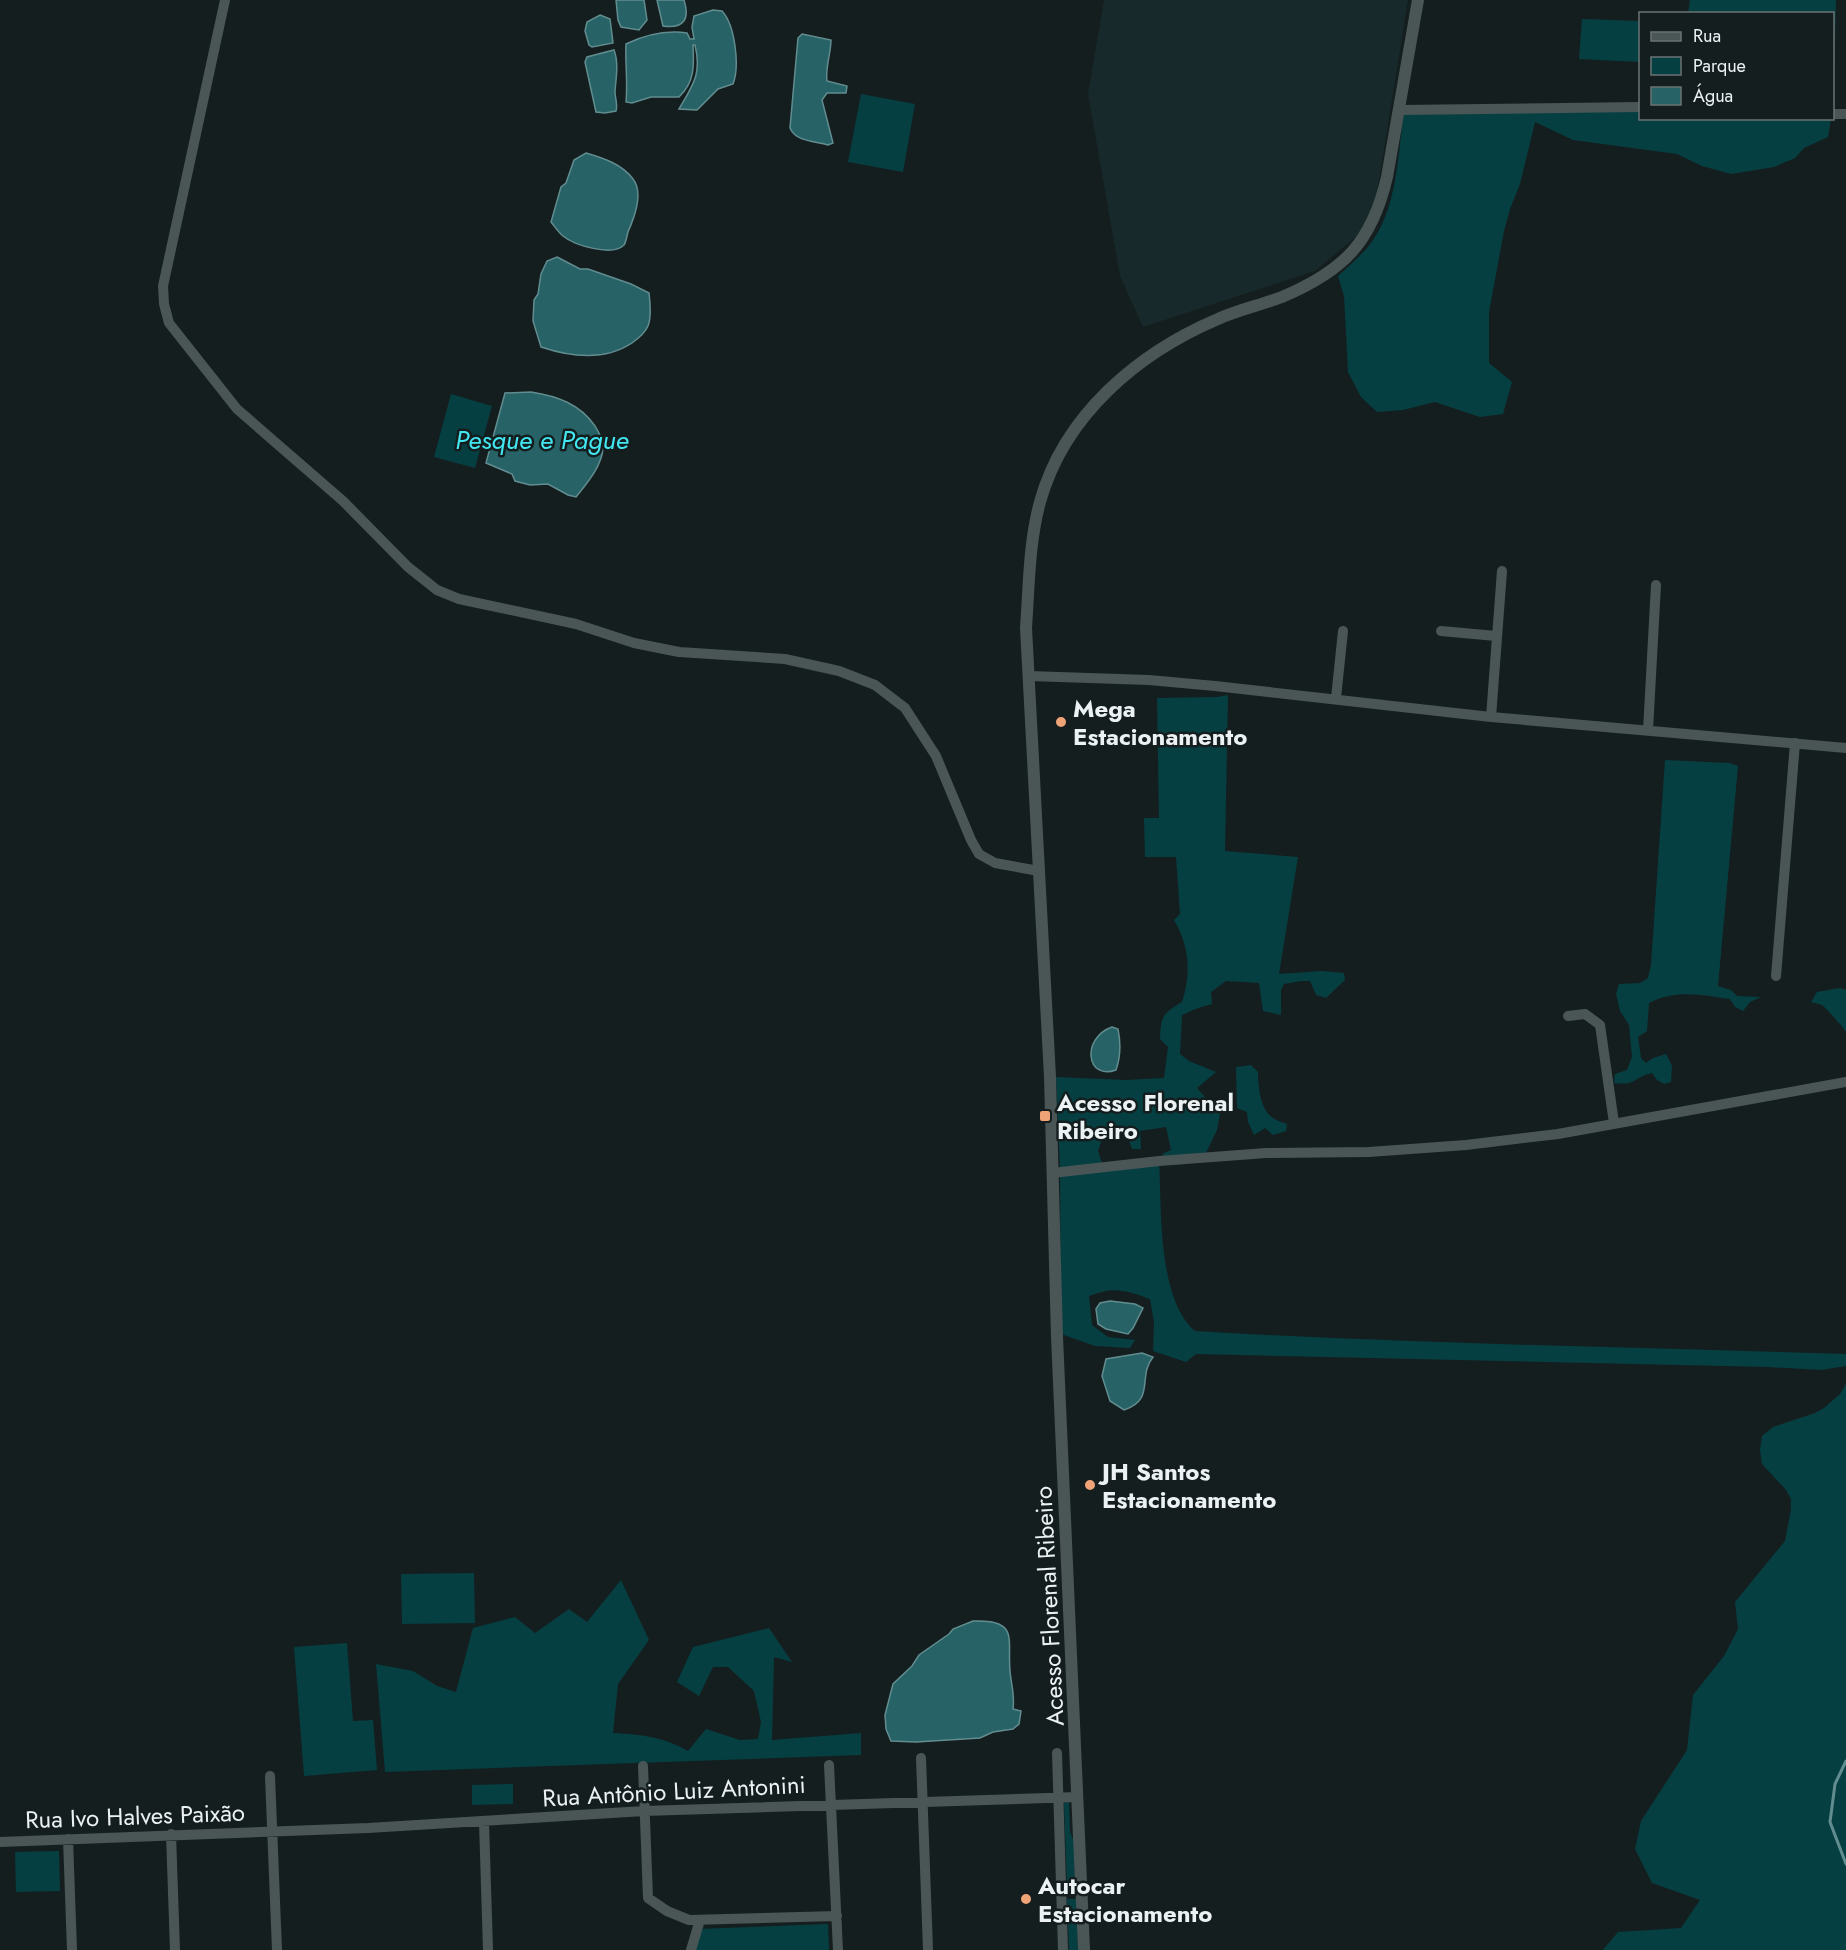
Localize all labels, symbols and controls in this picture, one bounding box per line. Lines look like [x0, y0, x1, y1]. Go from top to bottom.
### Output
legend [1639, 12, 1834, 120]
text: Rua [1693, 23, 1721, 49]
text: Parque [1693, 53, 1746, 79]
text: Água [1693, 83, 1733, 109]
water label: Pesque e Pague [455, 421, 629, 459]
place label: Mega Estacionamento [1073, 691, 1247, 754]
marker: Mega Estacionamento [1054, 715, 1068, 729]
place label: Acesso Florenal Ribeiro [1056, 1085, 1234, 1148]
marker: Acesso Florenal Ribeiro [1038, 1109, 1052, 1123]
place label: JH Santos Estacionamento [1098, 1454, 1276, 1517]
marker: JH Santos Estacionamento [1083, 1478, 1097, 1492]
street label: Acesso Florenal Ribeiro [1025, 1485, 1073, 1727]
street label: Rua Antônio Luiz Antonini [541, 1767, 807, 1815]
street label: Rua Ivo Halves Paixão [25, 1795, 245, 1837]
place label: Autocar Estacionamento [1037, 1868, 1212, 1931]
marker: Autocar Estacionamento [1019, 1892, 1033, 1906]

